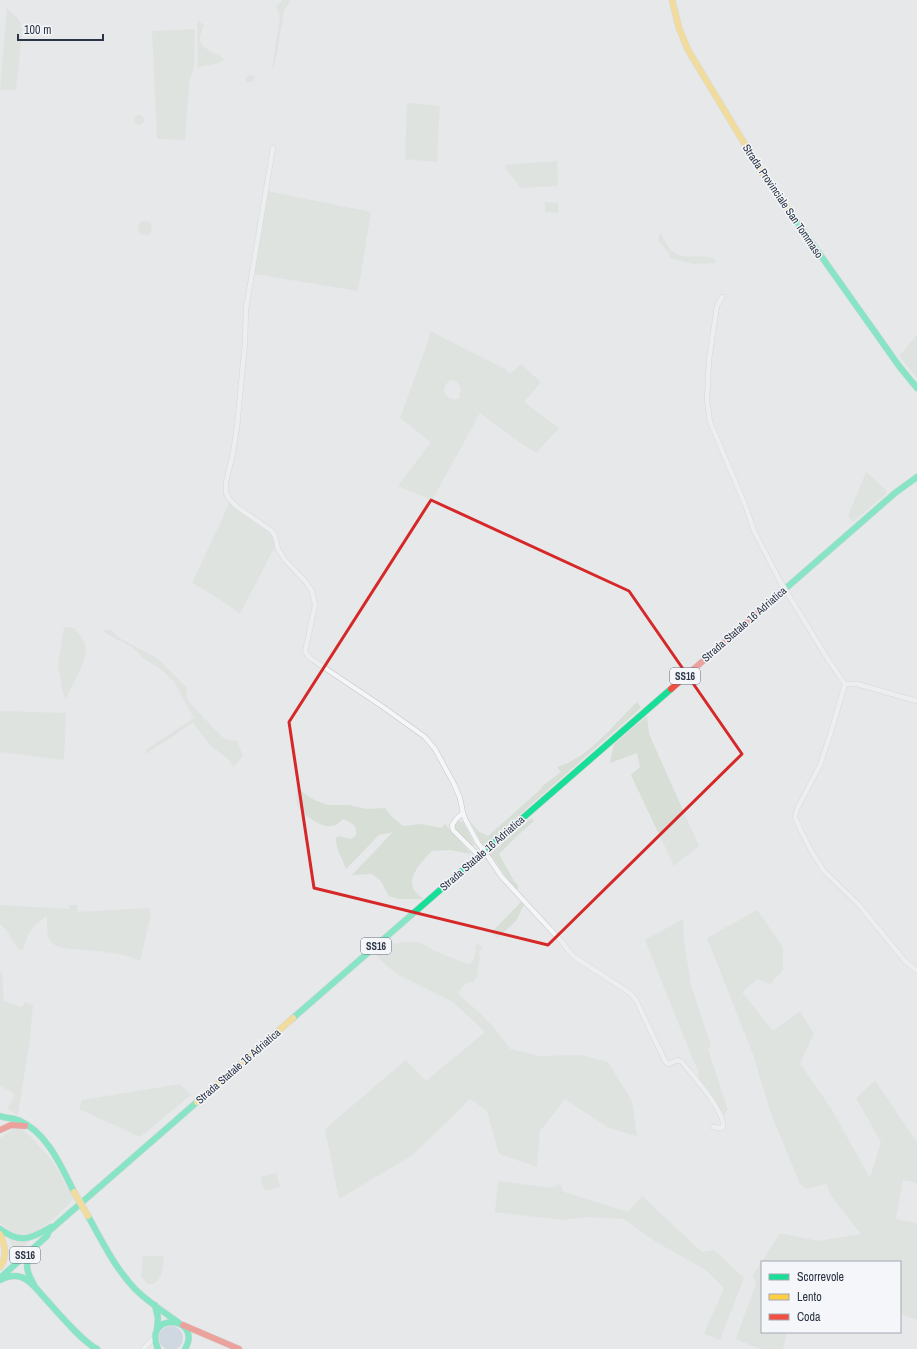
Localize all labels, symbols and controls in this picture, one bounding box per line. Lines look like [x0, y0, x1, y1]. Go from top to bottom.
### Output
scale bar [18, 16, 103, 42]
text: 100 m [24, 22, 51, 38]
street label: Strada Provinciale San Tommaso [740, 141, 826, 261]
street label: Strada Statale 16 Adriatica [699, 583, 789, 665]
road number: SS16 [670, 668, 700, 684]
street label: Strada Statale 16 Adriatica [437, 812, 527, 894]
road number: SS16 [361, 938, 391, 954]
street label: Strada Statale 16 Adriatica [193, 1025, 283, 1107]
road number: SS16 [10, 1247, 40, 1263]
legend [761, 1261, 901, 1333]
text: Scorrevole [797, 1269, 844, 1285]
text: Lento [797, 1289, 822, 1305]
text: Coda [797, 1309, 821, 1325]

